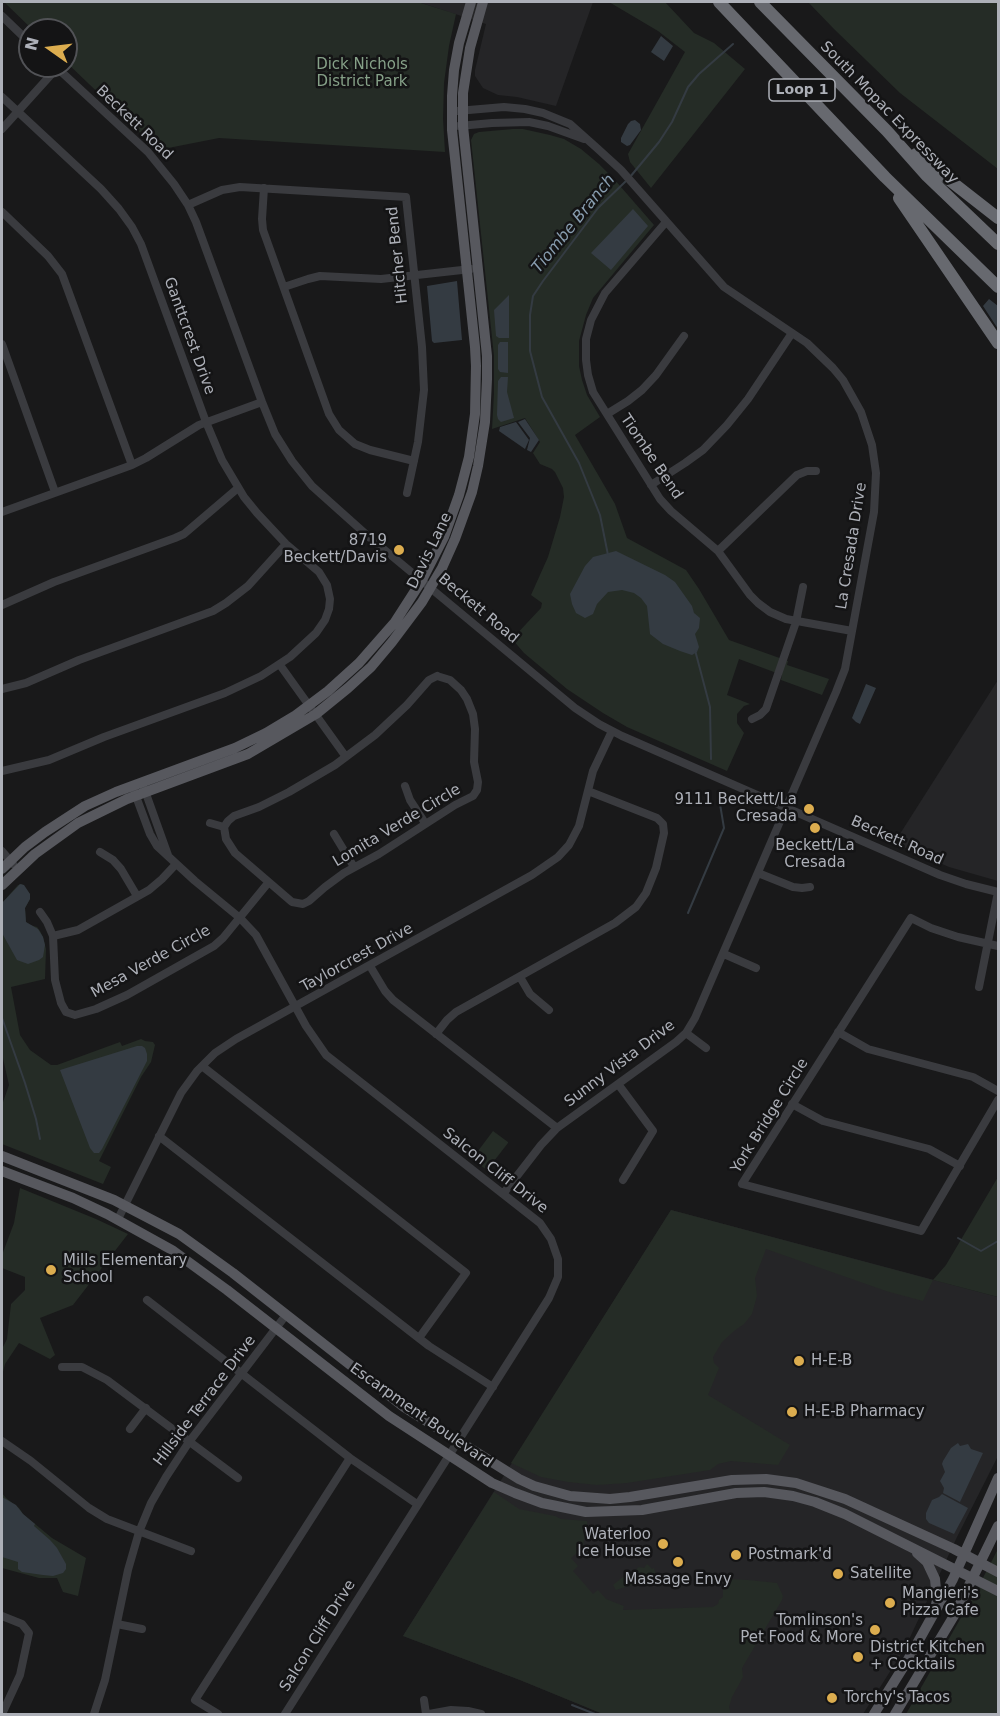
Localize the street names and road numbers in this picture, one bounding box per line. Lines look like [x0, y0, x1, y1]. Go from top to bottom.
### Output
street label: South Mopac Expressway [816, 38, 962, 188]
road number: Loop 1 [769, 79, 835, 101]
street label: Beckett Road [92, 82, 176, 164]
street label: Hitcher Bend [384, 205, 412, 305]
street label: Ganttcrest Drive [159, 275, 219, 397]
street label: Tiombe Bend [616, 411, 686, 503]
street label: La Cresada Drive [833, 481, 871, 611]
street label: Davis Lane [404, 510, 456, 592]
street label: Beckett Road [434, 570, 522, 648]
street label: Lomita Verde Circle [330, 781, 464, 871]
street label: Beckett Road [848, 813, 946, 869]
street label: Taylorcrest Drive [298, 920, 416, 996]
street label: Mesa Verde Circle [88, 922, 214, 1002]
street label: Sunny Vista Drive [561, 1017, 679, 1111]
street label: York Bridge Circle [727, 1055, 813, 1177]
street label: Salcon Cliff Drive [439, 1124, 551, 1218]
street label: Hillside Terrace Drive [150, 1332, 260, 1470]
street label: Escarpment Boulevard [346, 1360, 496, 1472]
street label: Salcon Cliff Drive [276, 1577, 360, 1695]

